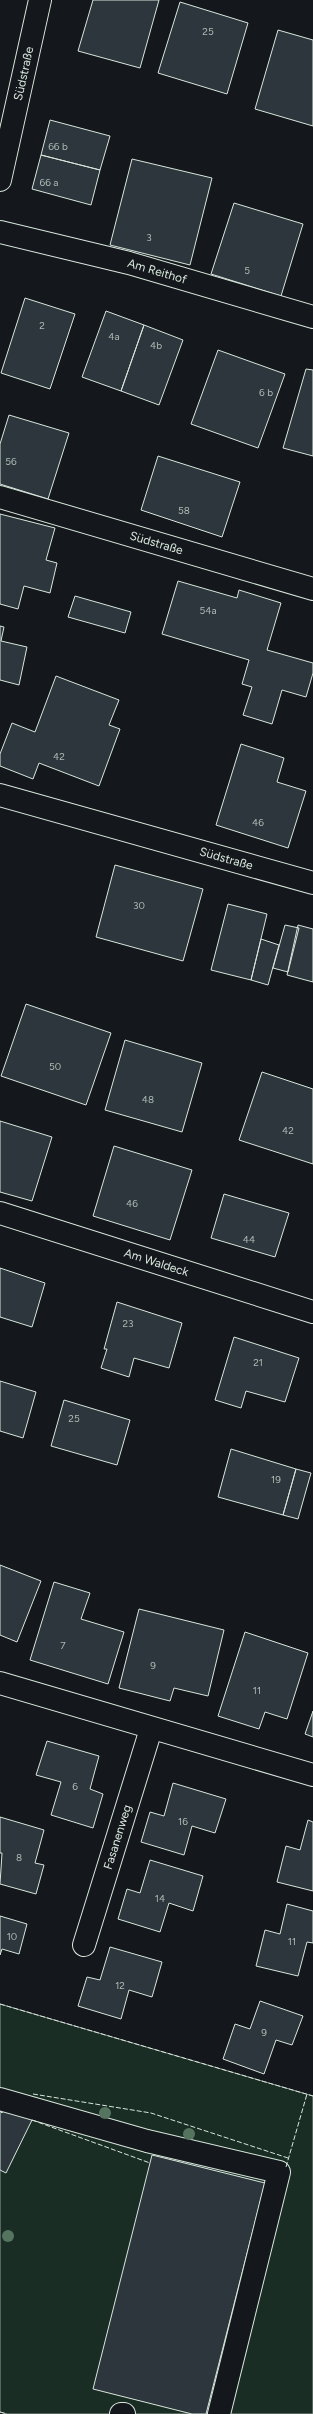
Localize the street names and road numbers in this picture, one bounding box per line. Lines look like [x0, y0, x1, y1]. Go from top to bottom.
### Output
street label: Südstraße [11, 45, 37, 102]
street label: Am Reithof [126, 256, 189, 287]
street label: Südstraße [128, 529, 185, 558]
street label: Südstraße [198, 844, 255, 873]
street label: Am Waldeck [122, 1246, 191, 1279]
street label: Fasanenweg [101, 1803, 134, 1871]

